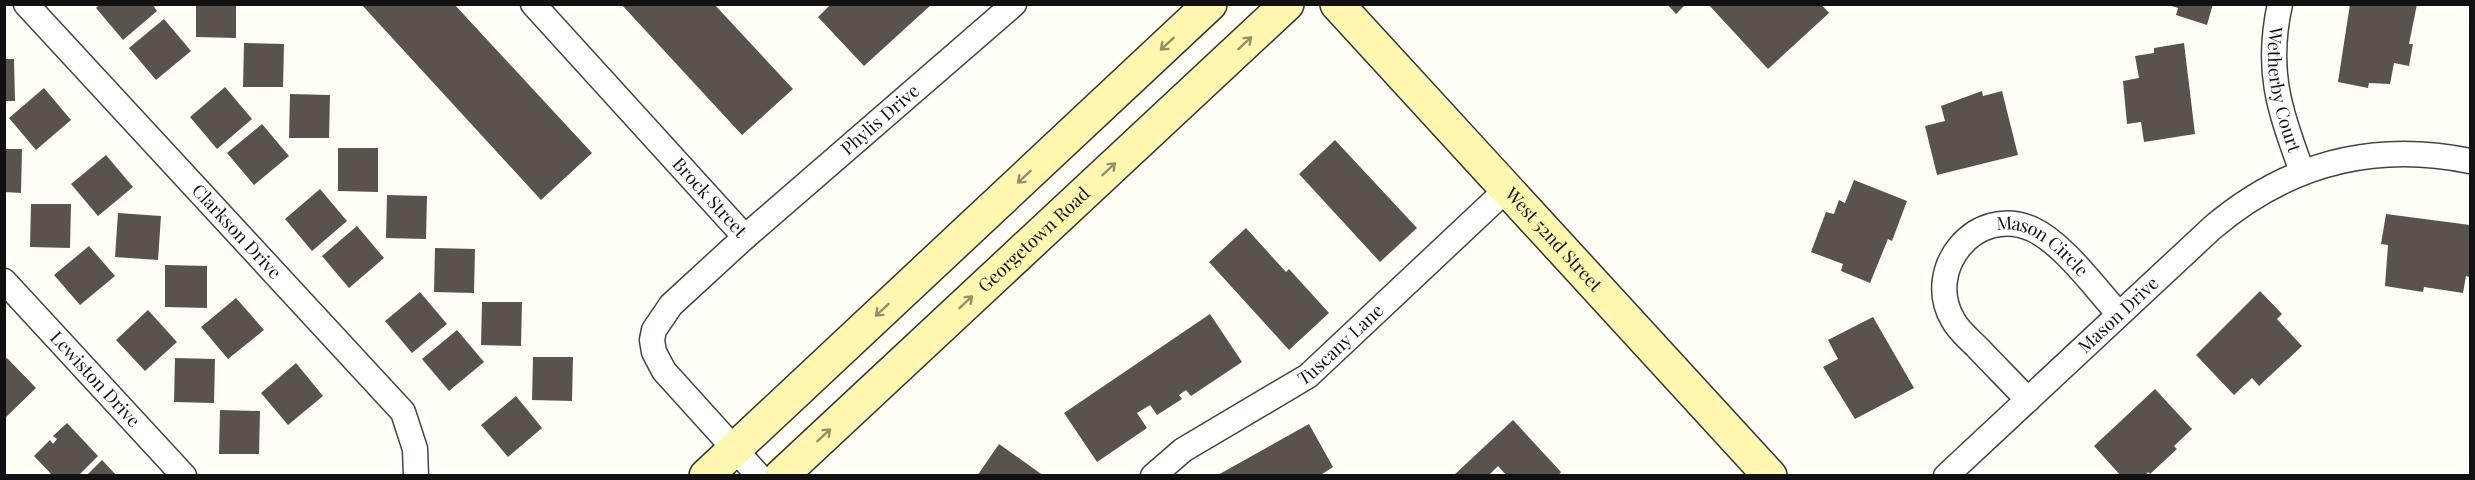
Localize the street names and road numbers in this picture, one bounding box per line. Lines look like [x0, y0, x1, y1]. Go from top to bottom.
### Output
street label: Wetherby Court [2263, 25, 2307, 156]
street label: Phylis Drive [835, 79, 924, 160]
street label: Brock Street [668, 152, 753, 243]
street label: Clarkson Drive [187, 178, 287, 284]
street label: Georgetown Road [972, 181, 1095, 297]
street label: West 52nd Street [1500, 181, 1608, 297]
street label: Mason Circle [1996, 210, 2094, 281]
street label: Mason Drive [2073, 271, 2163, 358]
street label: Tuscany Lane [1293, 298, 1388, 390]
street label: Lewiston Drive [45, 326, 146, 432]

